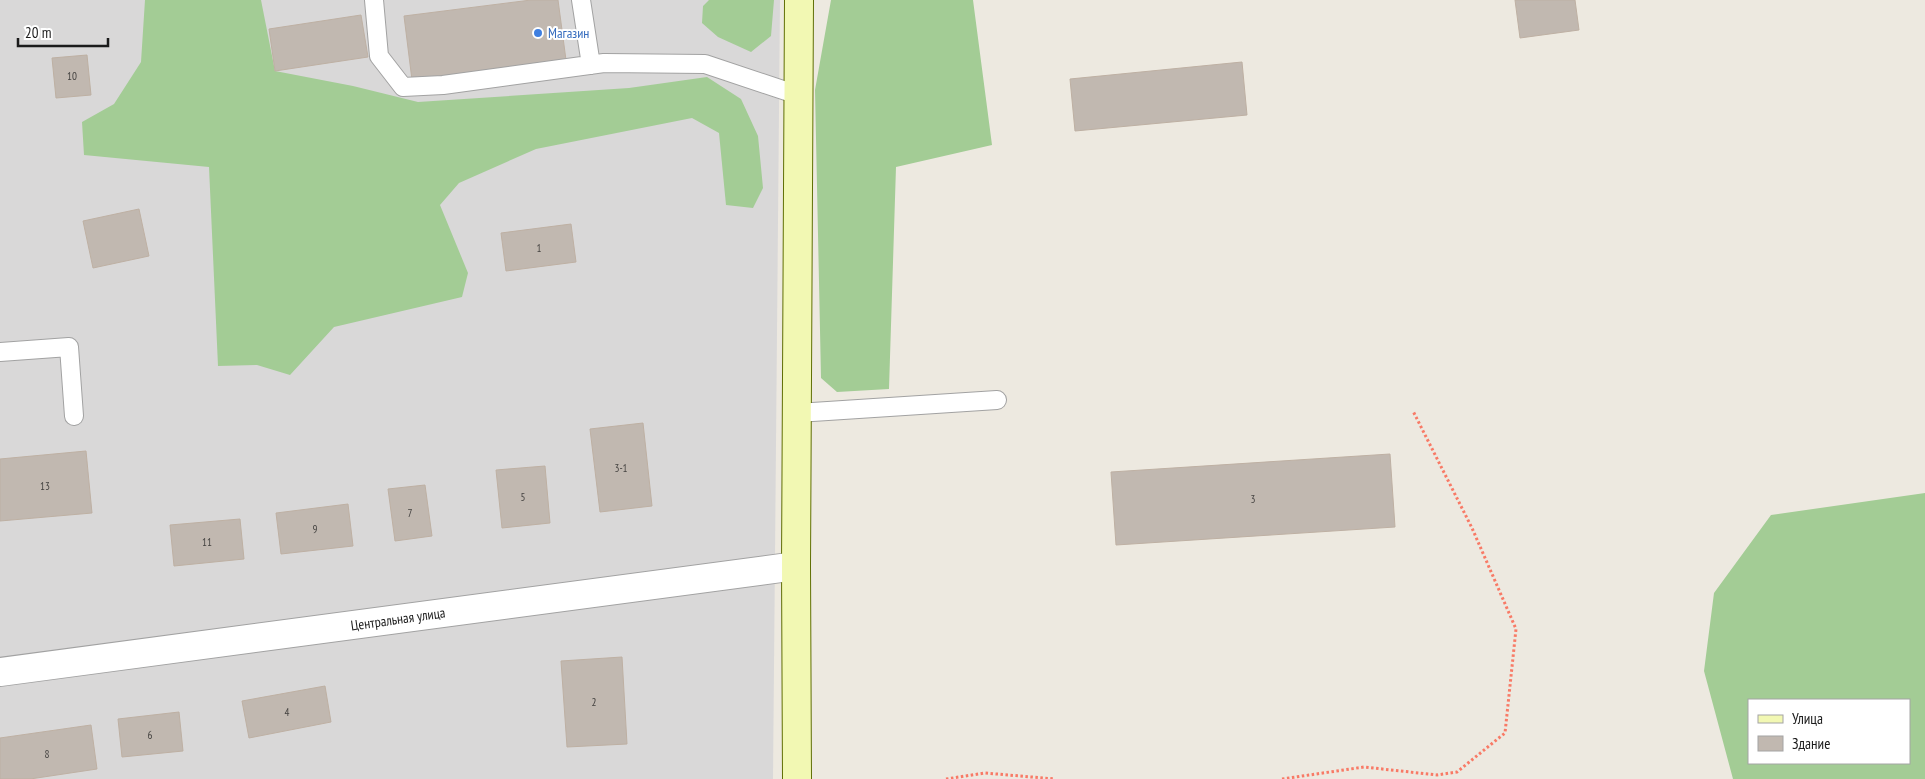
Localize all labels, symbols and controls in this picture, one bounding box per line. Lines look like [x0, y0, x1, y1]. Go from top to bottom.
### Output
scale bar [18, 15, 108, 47]
text: 20 m [25, 23, 51, 42]
place label: Магазин [548, 24, 589, 42]
marker: Магазин [532, 27, 544, 39]
house number: 10 [67, 69, 77, 83]
house number: 1 [537, 241, 542, 255]
house number: 3-1 [614, 461, 628, 475]
house number: 13 [40, 479, 50, 493]
house number: 5 [521, 490, 526, 504]
house number: 3 [1251, 492, 1256, 506]
house number: 7 [408, 506, 413, 520]
house number: 9 [313, 522, 318, 536]
house number: 11 [202, 535, 212, 549]
street label: Центральная улица [350, 603, 446, 635]
house number: 2 [592, 695, 597, 709]
legend [1748, 699, 1910, 764]
house number: 4 [285, 705, 290, 719]
text: Улица [1792, 709, 1823, 728]
house number: 6 [148, 728, 153, 742]
text: Здание [1792, 734, 1830, 753]
house number: 8 [45, 747, 50, 761]

